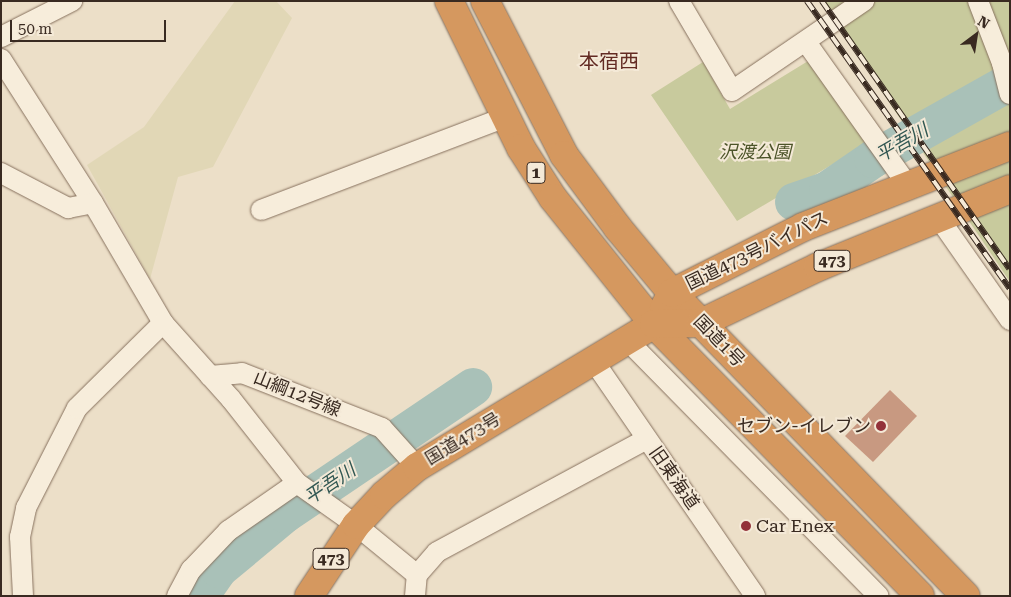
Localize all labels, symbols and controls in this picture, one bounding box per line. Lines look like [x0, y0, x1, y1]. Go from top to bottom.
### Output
scale bar [12, 10, 169, 42]
north arrow [951, 10, 1001, 60]
text: N [975, 13, 992, 32]
text: 50 m [18, 20, 52, 38]
district label: 本宿西 [579, 49, 639, 73]
water label: 平吾川 [872, 119, 932, 167]
park label: 沢渡公園 [719, 141, 791, 163]
road number: 1 [526, 160, 546, 187]
street label: 国道473号バイパス [682, 207, 832, 295]
road number: 473 [813, 248, 851, 274]
street label: 国道1号 [689, 310, 749, 372]
street label: 山綱12号線 [250, 367, 344, 421]
street label: 国道473号 [421, 408, 505, 470]
place label: セブン-イレブン [737, 415, 871, 437]
marker: セブン-イレブン [875, 420, 887, 432]
street label: 旧東海道 [645, 442, 703, 514]
water label: 平吾川 [300, 459, 360, 509]
place label: Car Enex [756, 515, 834, 537]
marker: Car Enex [740, 520, 752, 532]
road number: 473 [312, 546, 350, 572]

